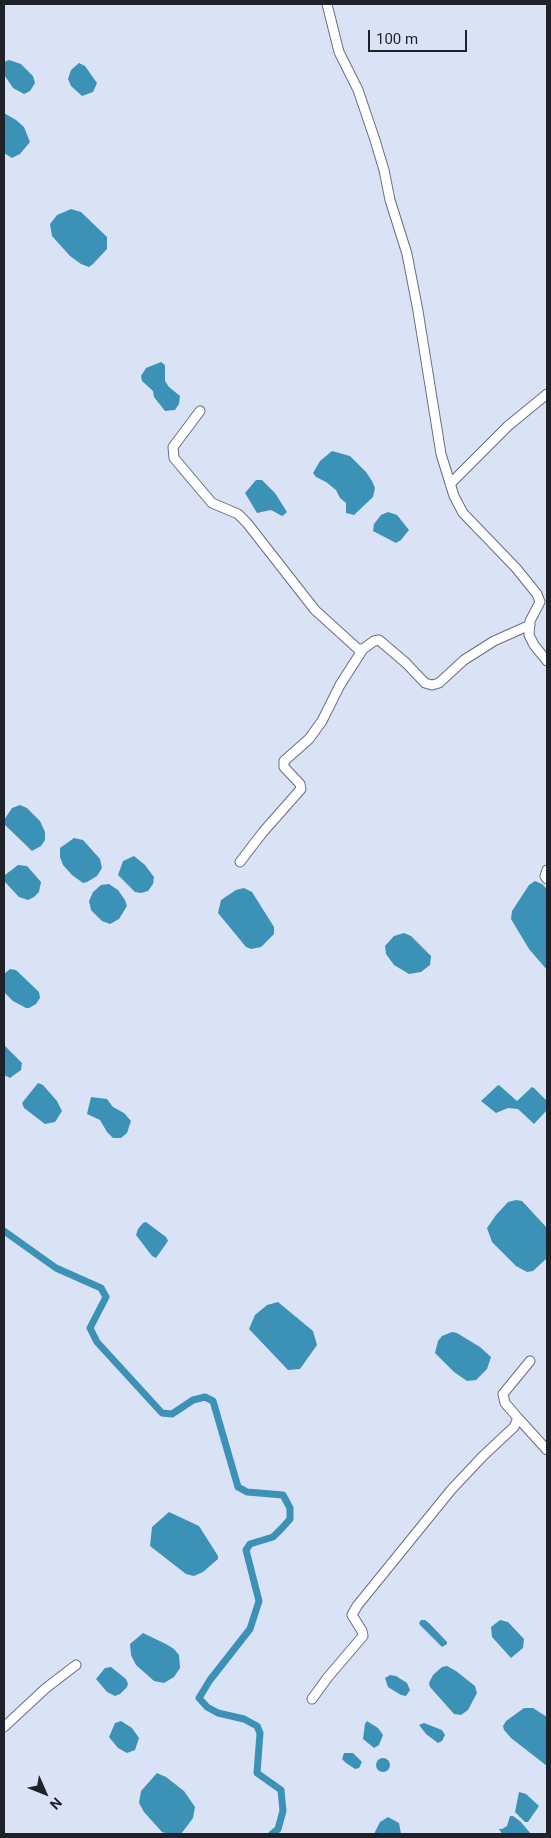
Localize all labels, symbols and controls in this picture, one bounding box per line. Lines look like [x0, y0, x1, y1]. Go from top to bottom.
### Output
scale bar [371, 20, 470, 52]
text: 100 m [376, 30, 418, 48]
north arrow [20, 1768, 70, 1818]
text: N [47, 1794, 65, 1813]

